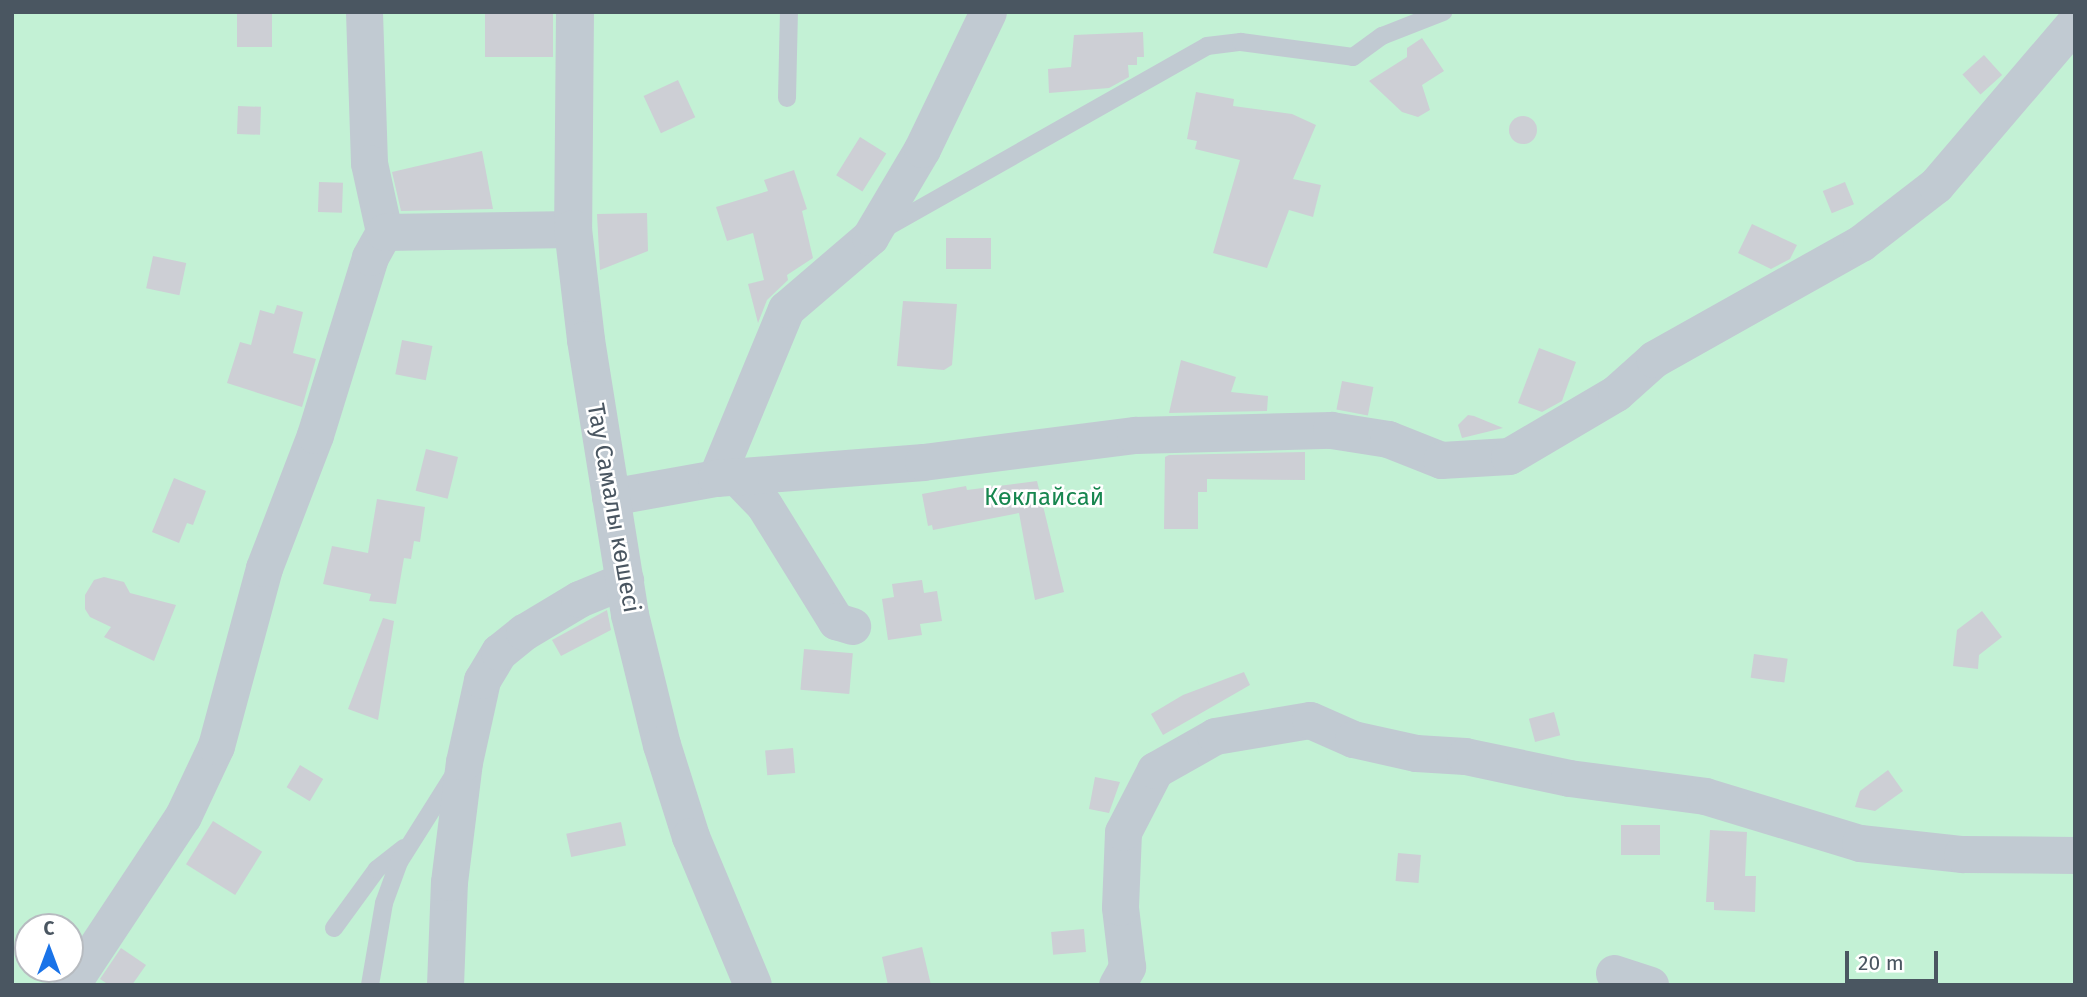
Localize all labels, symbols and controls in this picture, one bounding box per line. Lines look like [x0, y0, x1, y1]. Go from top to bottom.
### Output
street label: Тау Самалы көшесі [580, 401, 646, 615]
park label: Көклайсай [984, 484, 1104, 512]
north arrow [14, 913, 84, 983]
text: С [44, 917, 54, 940]
scale bar [1849, 937, 1942, 981]
text: 20 m [1858, 950, 1904, 976]

